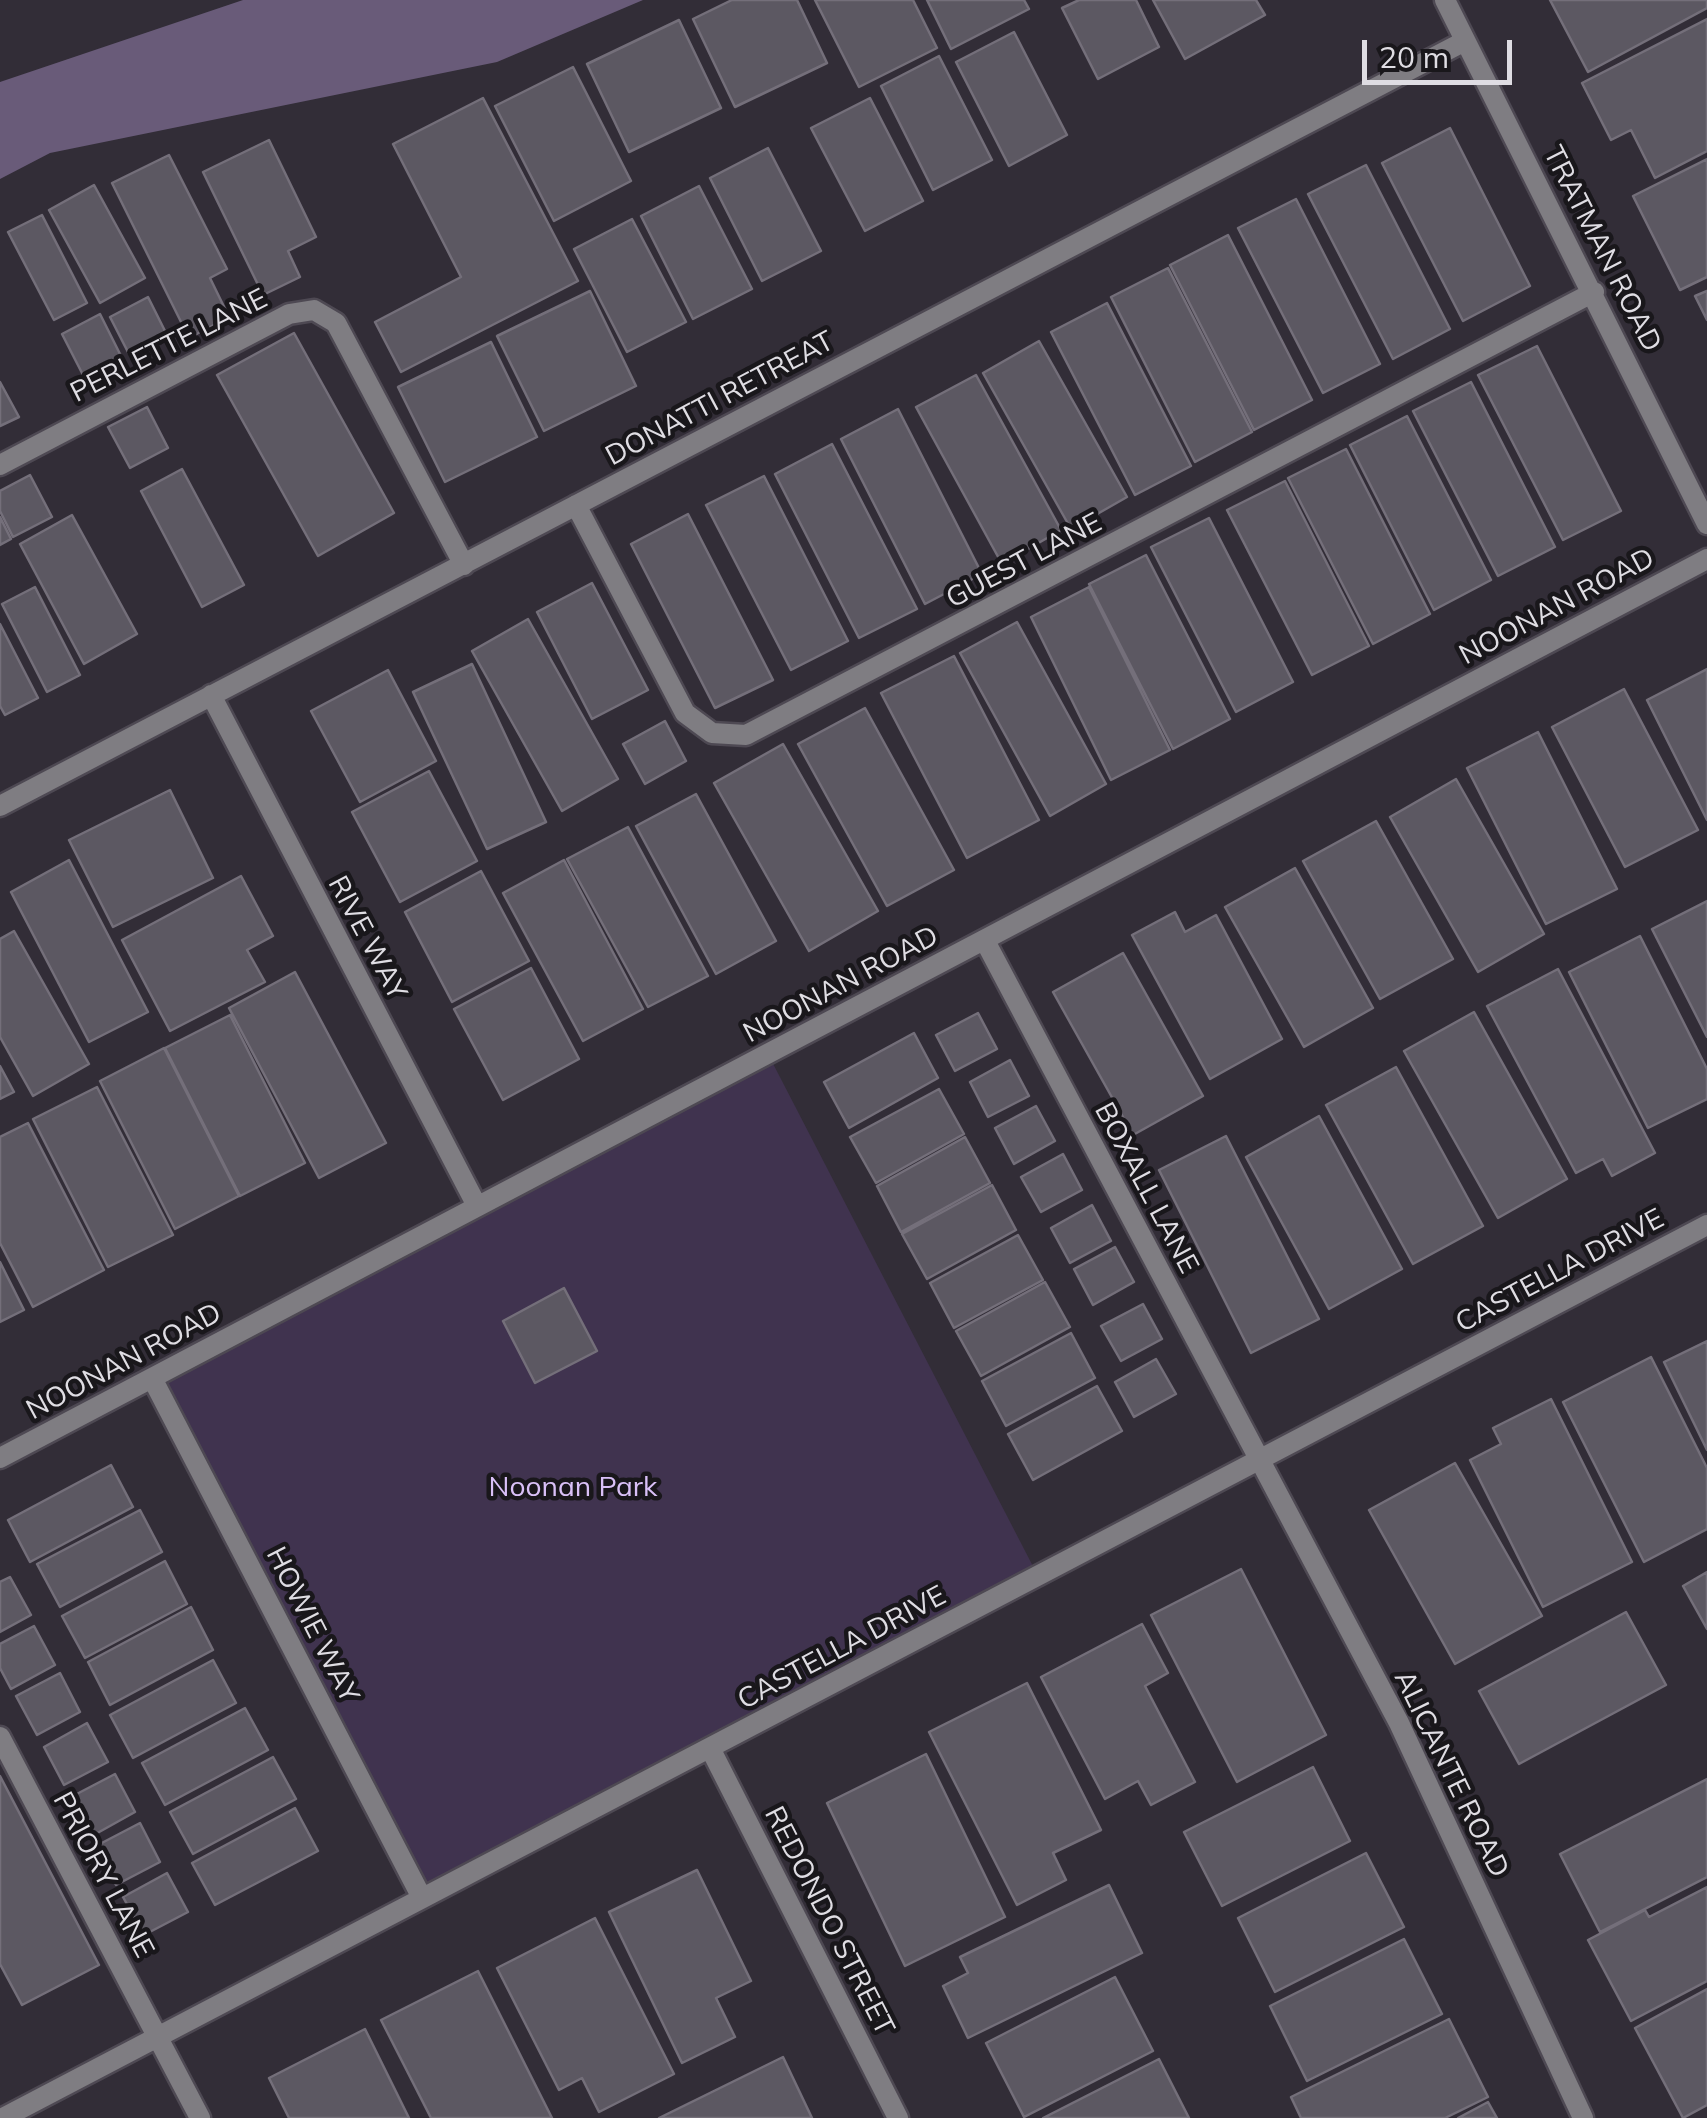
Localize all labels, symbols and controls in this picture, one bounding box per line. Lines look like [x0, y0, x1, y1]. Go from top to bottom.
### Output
scale bar [1367, 20, 1517, 82]
text: 20 m [1379, 38, 1449, 76]
street label: TRATMAN ROAD [1536, 141, 1668, 357]
street label: PERLETTE LANE [65, 282, 273, 410]
street label: DONATTI RETREAT [600, 325, 840, 473]
street label: GUEST LANE [941, 506, 1107, 616]
street label: NOONAN ROAD [1454, 541, 1660, 673]
street label: RIVE WAY [320, 870, 414, 1006]
street label: NOONAN ROAD [738, 919, 944, 1051]
street label: BOXALL LANE [1087, 1097, 1205, 1279]
street label: CASTELLA DRIVE [1450, 1202, 1670, 1340]
street label: NOONAN ROAD [21, 1296, 227, 1428]
park label: Noonan Park [489, 1471, 657, 1505]
street label: HOWIE WAY [258, 1542, 366, 1708]
street label: CASTELLA DRIVE [732, 1579, 952, 1717]
street label: ALICANTE ROAD [1386, 1665, 1516, 1883]
street label: PRIORY LANE [45, 1786, 161, 1964]
street label: REDONDO STREET [757, 1801, 901, 2041]

